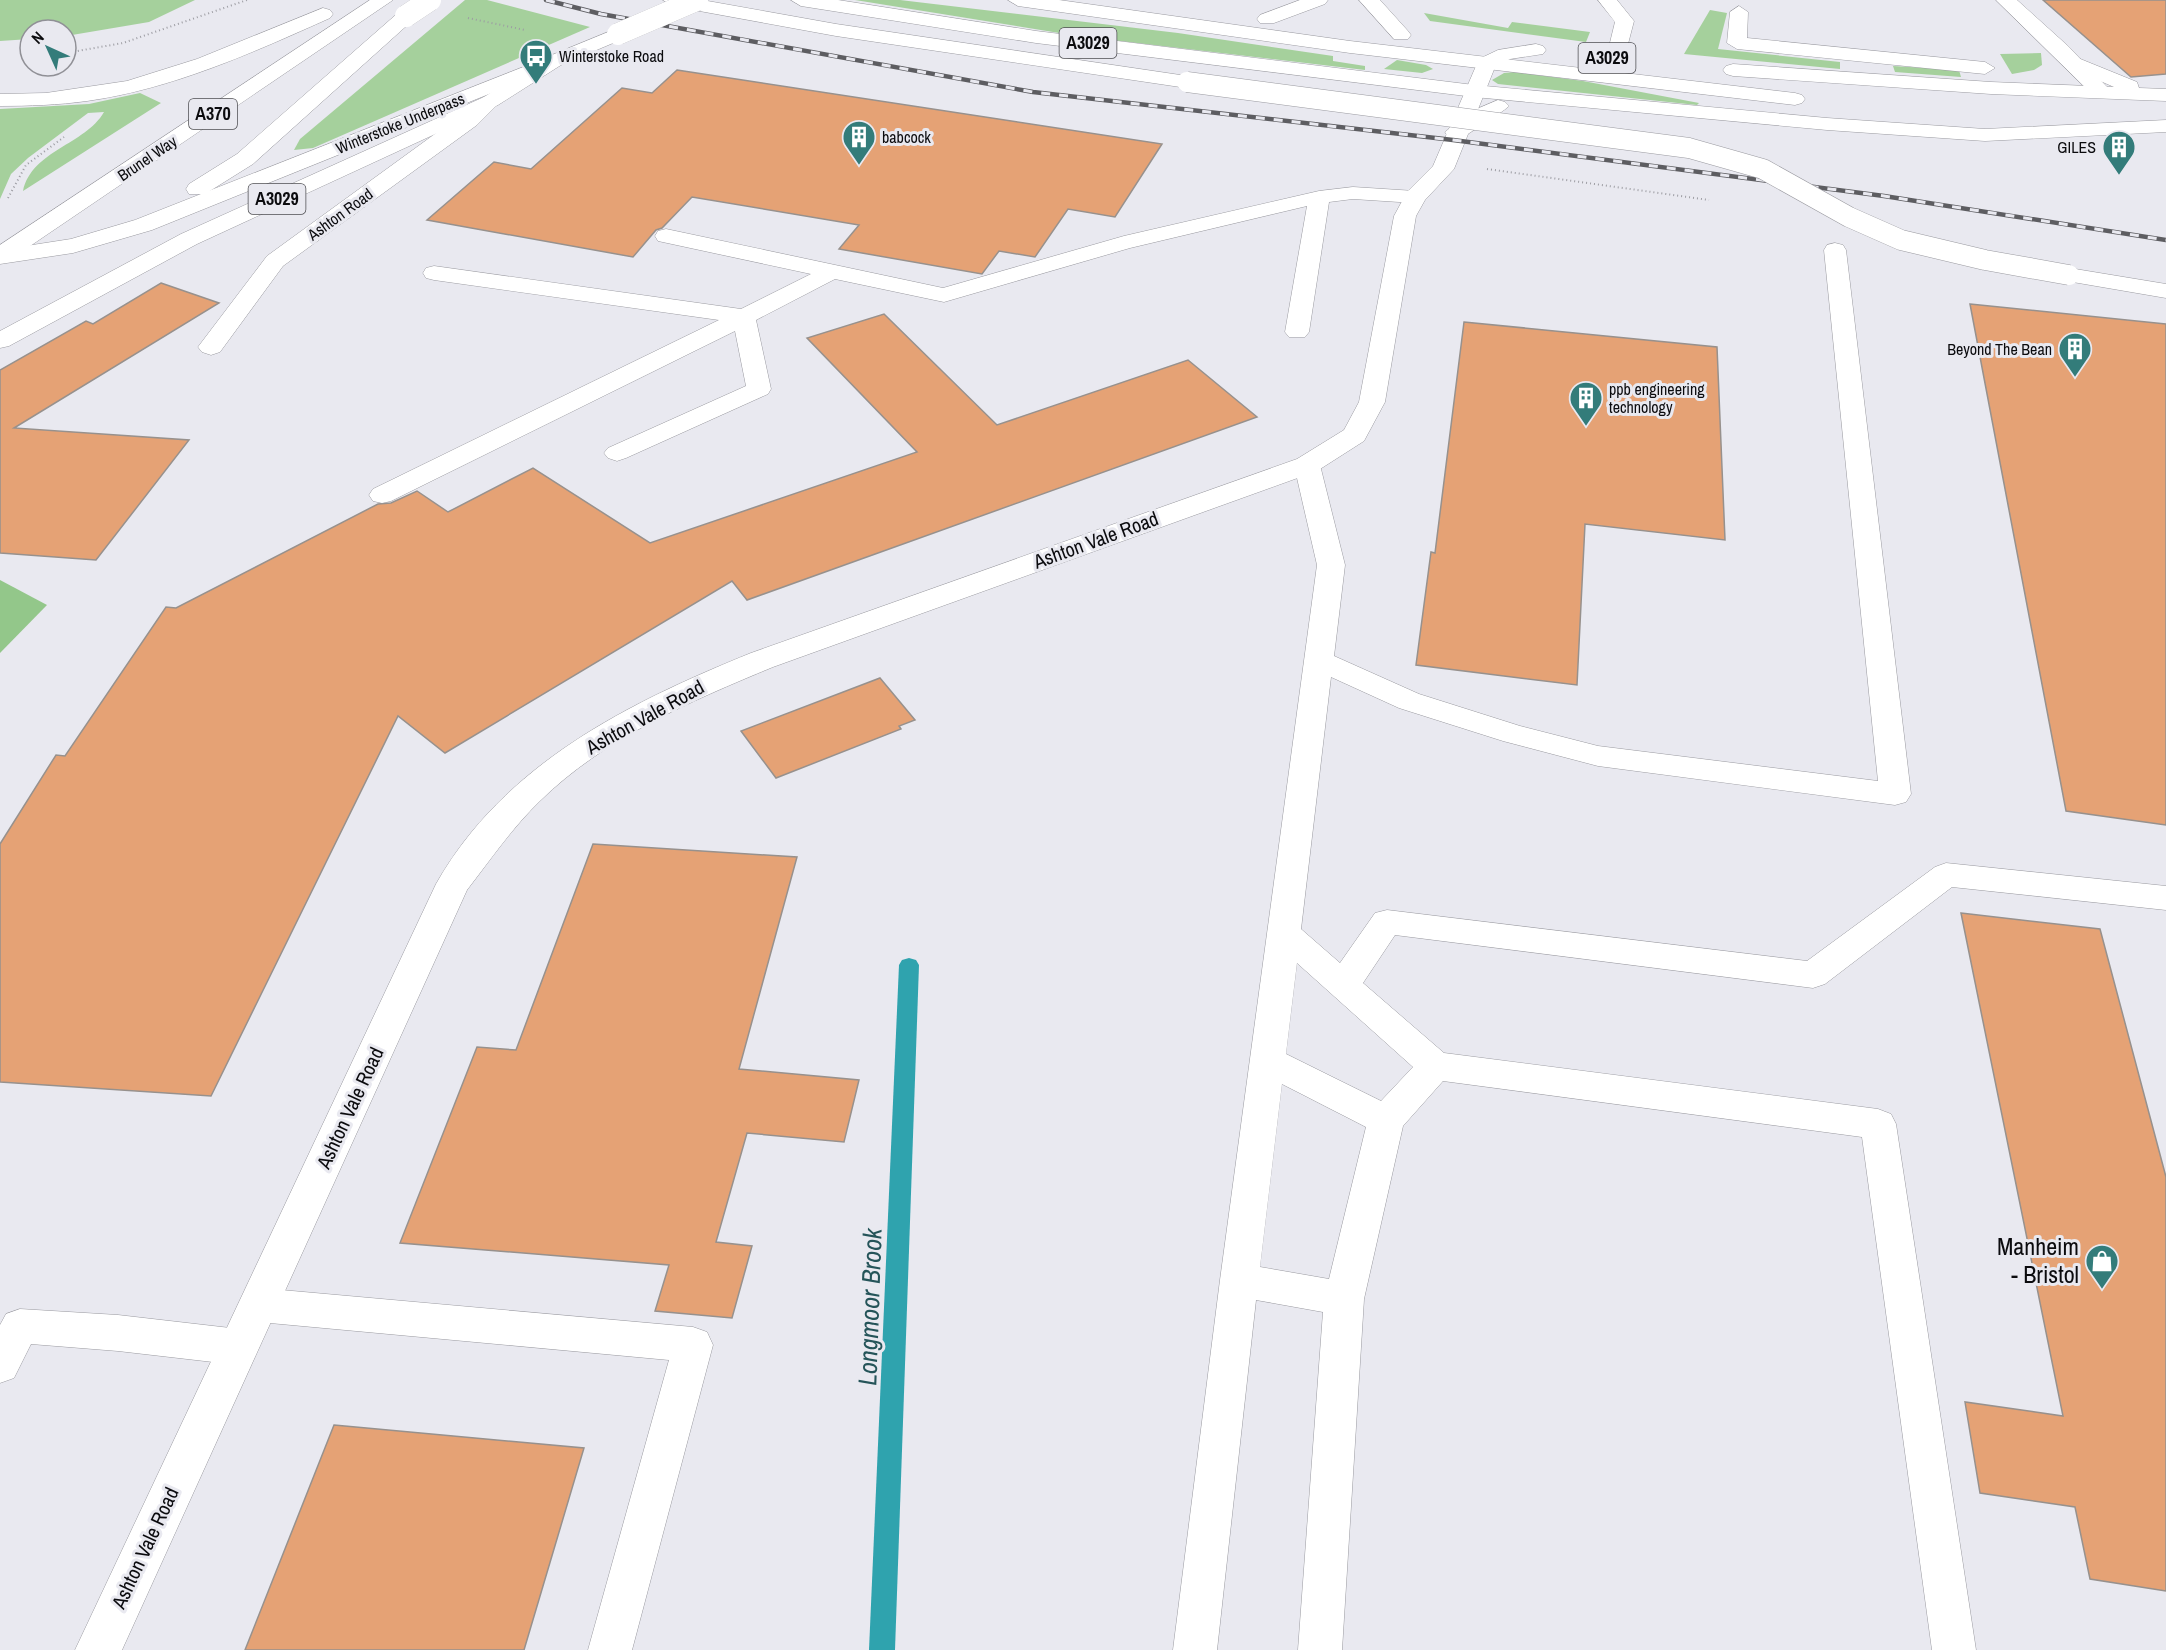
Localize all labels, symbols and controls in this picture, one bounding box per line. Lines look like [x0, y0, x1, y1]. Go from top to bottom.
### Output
north arrow [18, 18, 78, 78]
text: N [26, 26, 49, 49]
road number: A3029 [1060, 28, 1116, 58]
bus stop icon: Winterstoke Road [518, 38, 554, 85]
road number: A3029 [1578, 43, 1636, 73]
place label: Winterstoke Road [559, 45, 664, 67]
street label: Winterstoke Underpass [332, 87, 468, 159]
road number: A370 [189, 99, 237, 129]
building icon: babcock [841, 119, 877, 166]
place label: babcock [882, 126, 931, 148]
building icon: GILES [2101, 129, 2137, 176]
street label: Brunel Way [113, 130, 181, 186]
place label: GILES [2057, 136, 2096, 158]
street label: Ashton Road [302, 183, 377, 246]
road number: A3029 [248, 184, 306, 214]
building icon: Beyond The Bean [2057, 331, 2093, 378]
place label: Beyond The Bean [1947, 338, 2052, 360]
place label: ppb engineering technology [1609, 378, 1705, 418]
building icon: ppb engineering technology [1568, 380, 1604, 427]
street label: Ashton Vale Road [1029, 504, 1162, 575]
street label: Ashton Vale Road [580, 673, 709, 761]
street label: Ashton Vale Road [309, 1043, 389, 1174]
water label: Longmoor Brook [849, 1226, 890, 1386]
place label: Manheim - Bristol [1997, 1230, 2079, 1290]
shop icon: Manheim - Bristol [2084, 1243, 2120, 1290]
street label: Ashton Vale Road [104, 1483, 184, 1614]

